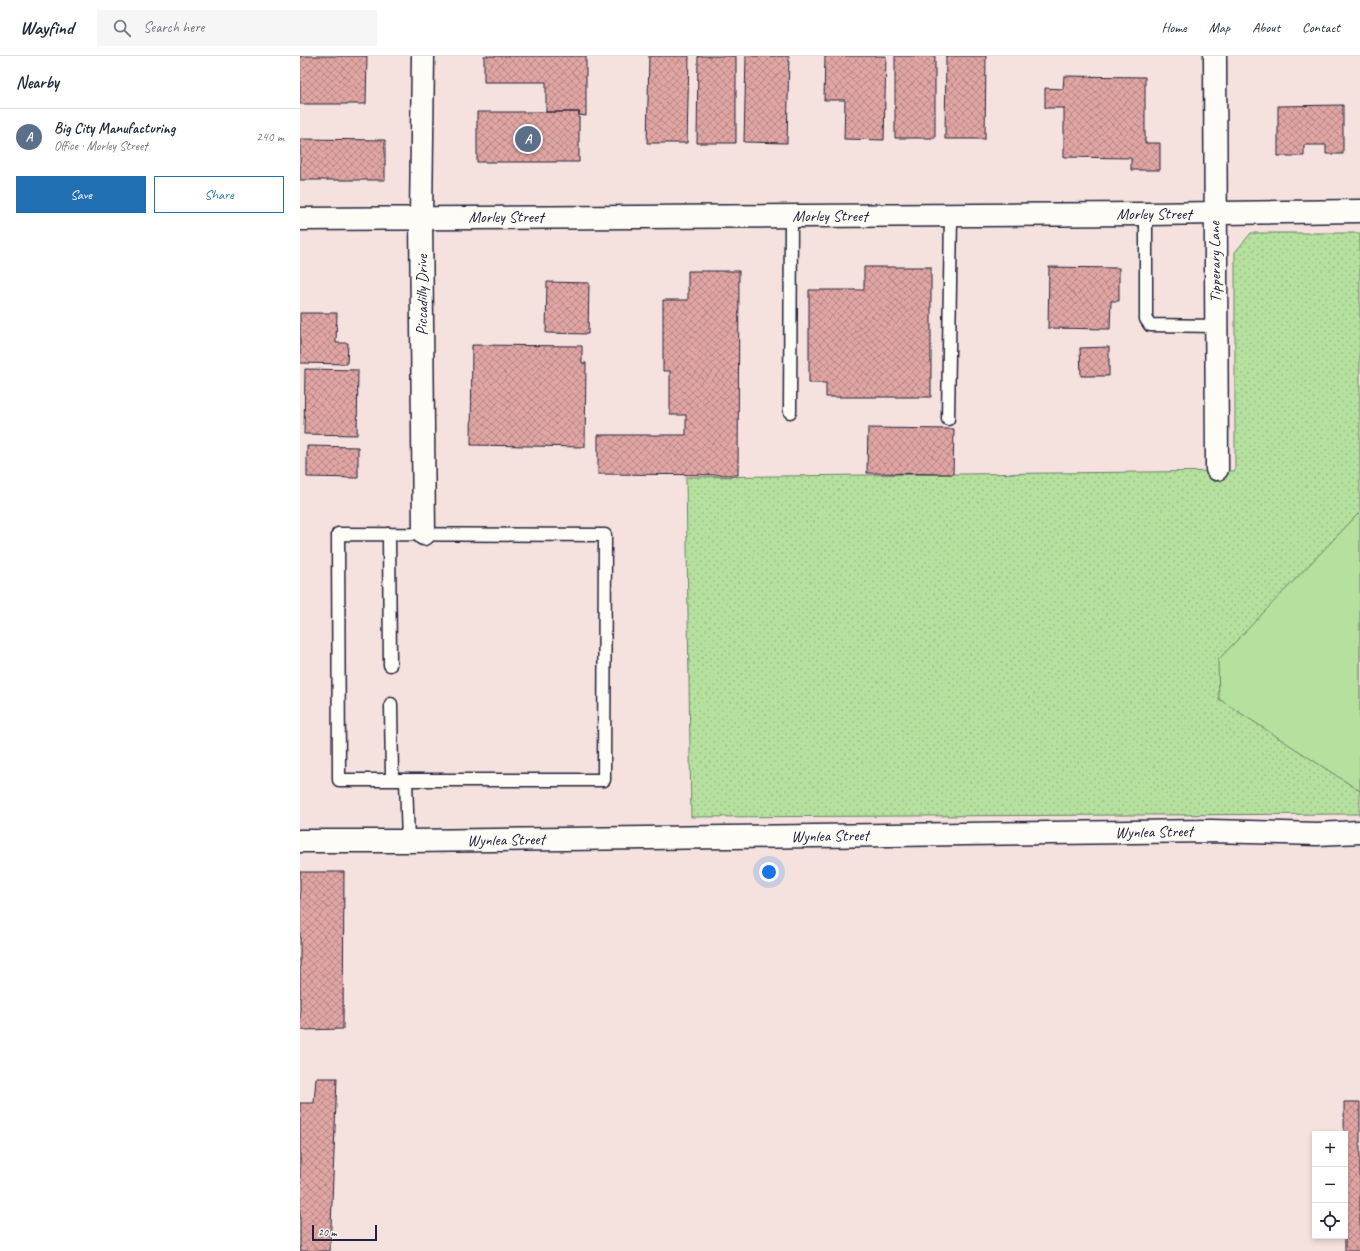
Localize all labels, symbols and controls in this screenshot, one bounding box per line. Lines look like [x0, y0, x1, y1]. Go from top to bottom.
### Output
search box [97, 10, 377, 46]
text: Wayfind [20, 16, 73, 40]
icon: search [111, 17, 133, 39]
text: Search here [143, 18, 204, 37]
text: Home [1161, 19, 1187, 36]
text: Map [1209, 19, 1230, 36]
text: About [1252, 19, 1280, 36]
text: Contact [1302, 19, 1340, 36]
text: Nearby [16, 72, 59, 93]
text: Big City Manufacturing [54, 119, 175, 138]
pin: A [515, 124, 541, 154]
text: A [26, 129, 32, 145]
text: 240 m [256, 129, 284, 145]
text: Office · Morley Street [54, 138, 147, 154]
button: Save [16, 176, 146, 213]
button: Share [154, 176, 284, 213]
street label: Morley Street [1116, 204, 1194, 224]
street label: Morley Street [792, 206, 870, 226]
street label: Morley Street [468, 207, 546, 227]
street label: Tipperary Lane [1204, 219, 1226, 303]
street label: Piccadilly Drive [412, 253, 432, 336]
street label: Wynlea Street [1115, 821, 1196, 843]
street label: Wynlea Street [791, 825, 872, 847]
street label: Wynlea Street [467, 829, 548, 851]
your location [759, 862, 779, 882]
map controls [1312, 1131, 1348, 1239]
button: + [1312, 1131, 1348, 1167]
button: − [1312, 1167, 1348, 1203]
button: locate [1312, 1203, 1348, 1239]
scale bar [312, 1223, 377, 1242]
text: 20 m [318, 1225, 337, 1239]

